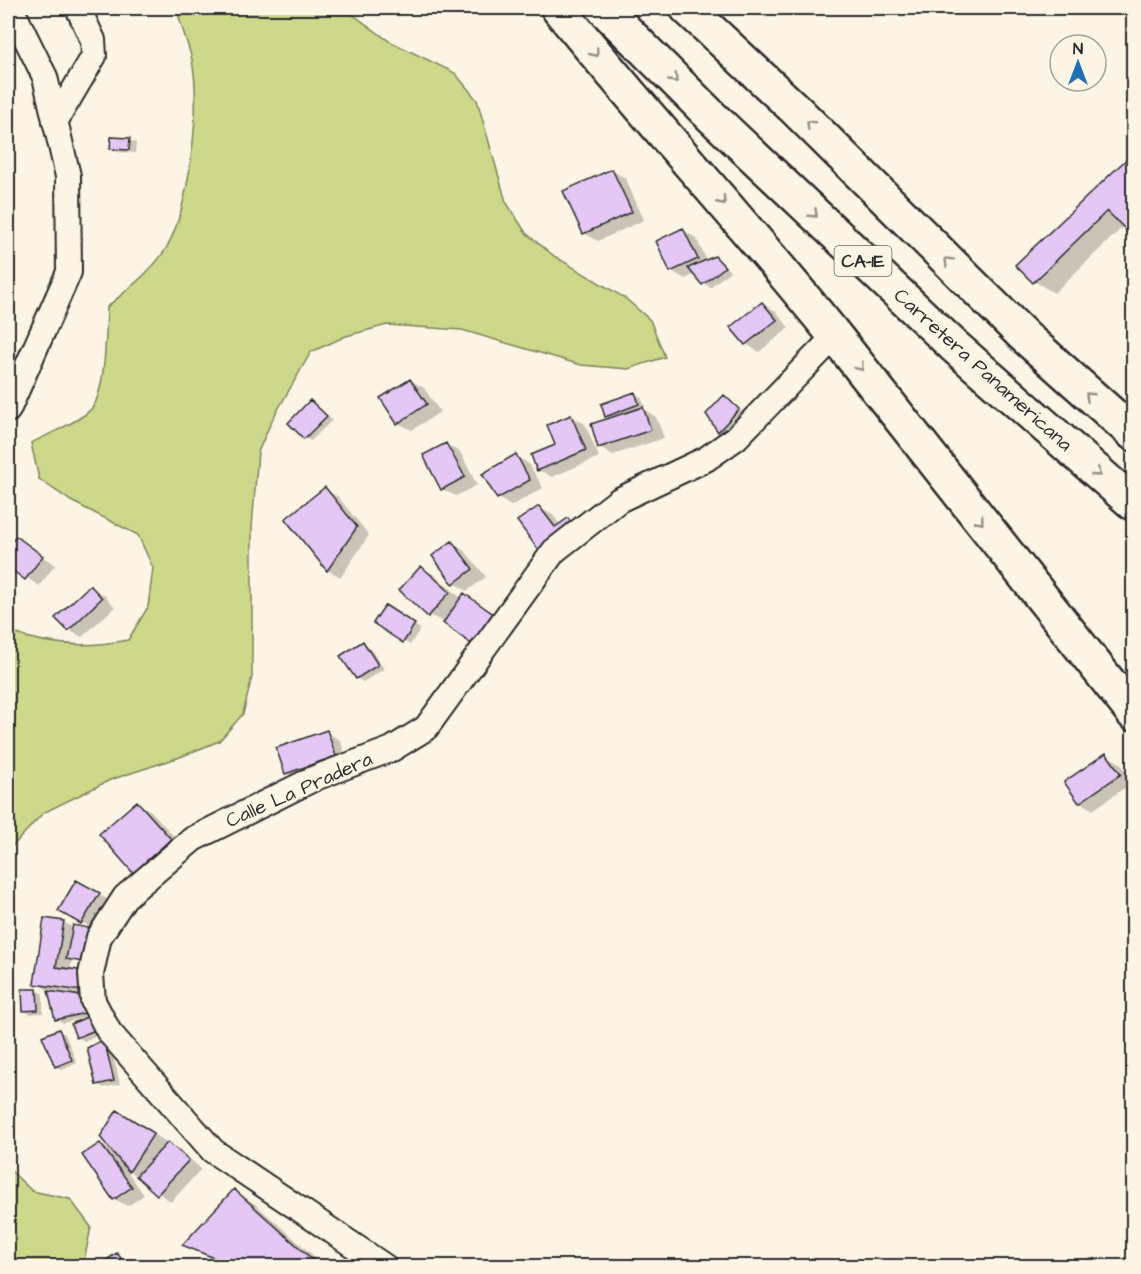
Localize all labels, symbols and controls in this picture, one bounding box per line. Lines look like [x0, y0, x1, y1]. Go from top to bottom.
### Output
north arrow [1048, 33, 1108, 93]
text: N [1073, 38, 1083, 60]
one-way arrow [587, 46, 598, 57]
one-way arrow [666, 71, 677, 82]
one-way arrow [806, 120, 817, 131]
one-way arrow [715, 194, 726, 205]
one-way arrow [807, 207, 818, 218]
road number: CA-1E [834, 246, 892, 276]
one-way arrow [945, 258, 956, 269]
street label: Carretera Panamericana [887, 282, 1079, 458]
one-way arrow [852, 361, 863, 372]
one-way arrow [1085, 392, 1096, 403]
one-way arrow [1090, 466, 1101, 477]
one-way arrow [972, 514, 983, 525]
street label: Calle La Pradera [221, 745, 377, 835]

